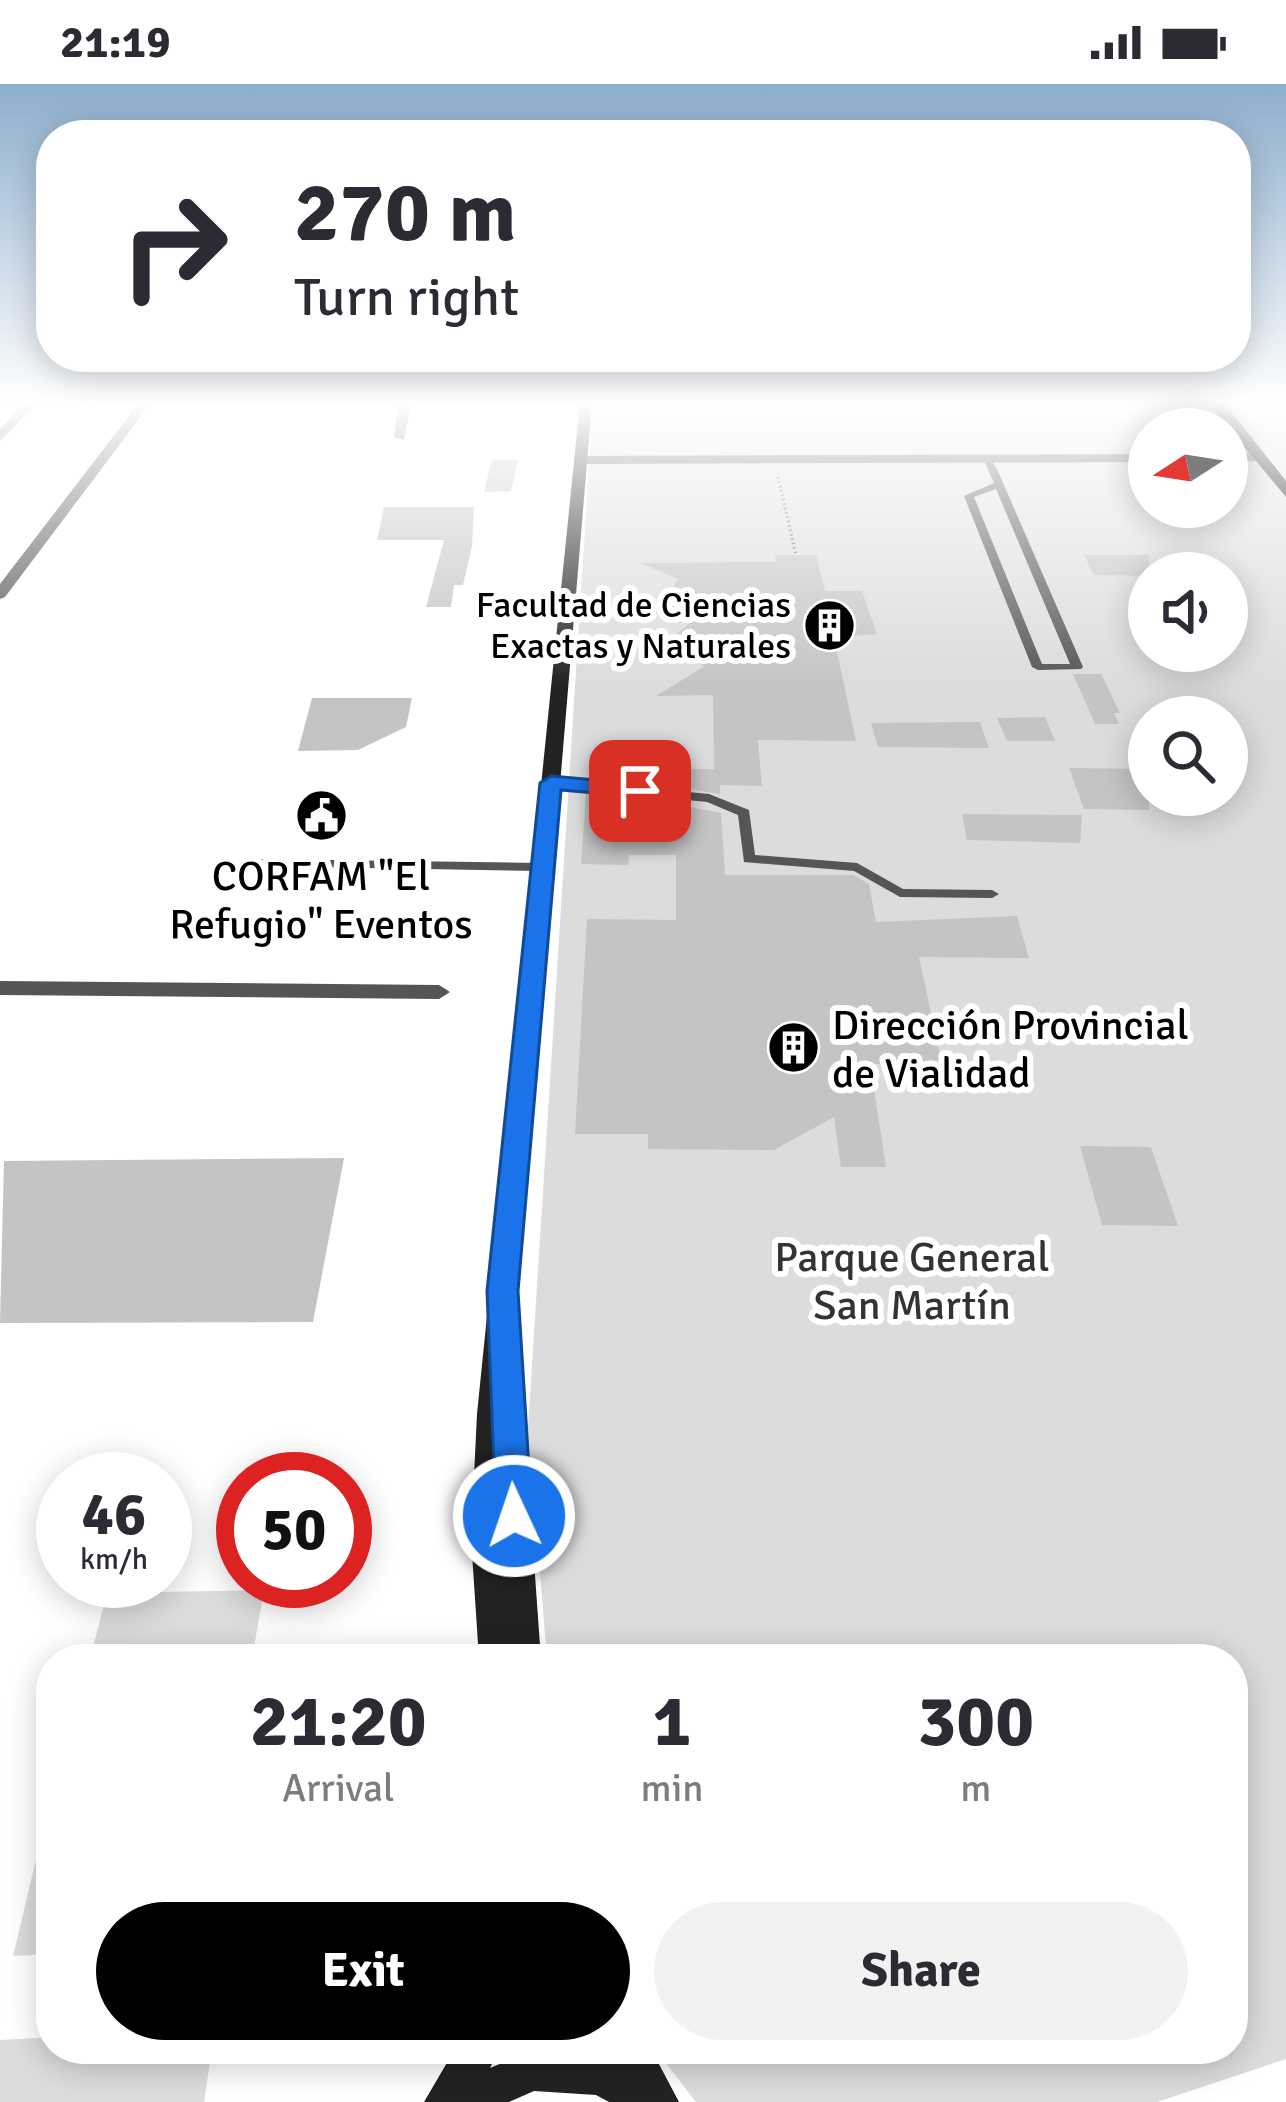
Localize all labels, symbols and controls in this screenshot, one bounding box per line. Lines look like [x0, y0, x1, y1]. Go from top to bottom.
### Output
text: 21:19 [60, 15, 170, 70]
text: 270 m [294, 161, 516, 265]
icon: right [96, 168, 252, 324]
text: Turn right [294, 264, 519, 331]
north arrow [1128, 408, 1248, 528]
map controls [1128, 408, 1248, 816]
button: sound [1128, 552, 1248, 672]
place label: Facultad de Ciencias Exactas y Naturales [476, 583, 791, 669]
building icon: Facultad de Ciencias Exactas y Naturales [802, 597, 858, 653]
button: search [1128, 696, 1248, 816]
pin [589, 740, 691, 842]
icon: arrive [607, 758, 673, 824]
public building icon: CORFAM "El Refugio" Eventos [293, 788, 349, 844]
place label: CORFAM "El Refugio" Eventos [169, 851, 473, 950]
place label: Dirección Provincial de Vialidad [832, 1000, 1189, 1099]
building icon: Dirección Provincial de Vialidad [765, 1020, 821, 1076]
park label: Parque General San Martín [774, 1232, 1050, 1331]
speed limit sign: 50 [216, 1452, 372, 1608]
position arrow [451, 1453, 577, 1579]
text: 46 [82, 1478, 146, 1552]
text: km/h [80, 1541, 148, 1578]
text: 21:20 [250, 1677, 427, 1766]
text: 1 [653, 1677, 691, 1766]
text: 300 [917, 1677, 1034, 1766]
text: Arrival [282, 1764, 394, 1812]
text: min [641, 1764, 704, 1812]
text: m [960, 1764, 991, 1812]
button: Exit [96, 1902, 630, 2040]
button: Share [654, 1902, 1188, 2040]

